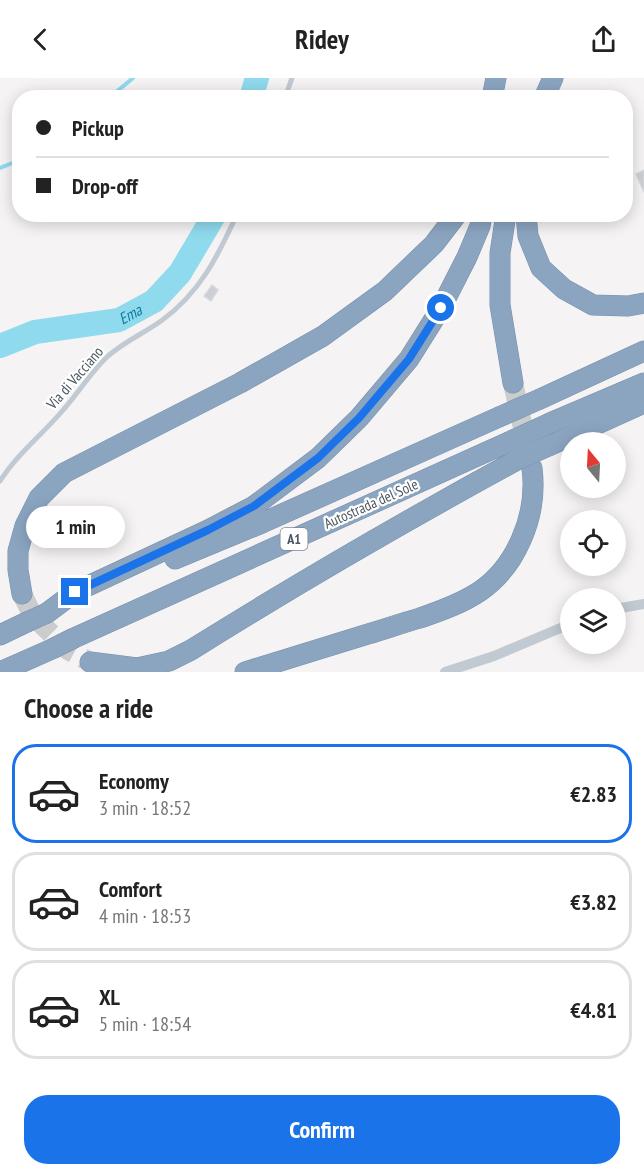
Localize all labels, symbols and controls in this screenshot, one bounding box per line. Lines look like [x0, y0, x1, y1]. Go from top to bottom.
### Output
text: Ridey [295, 22, 349, 56]
icon: back [24, 23, 57, 56]
icon: share [587, 23, 620, 56]
text: Pickup [72, 114, 124, 142]
text: Drop-off [72, 172, 138, 200]
route start [427, 294, 454, 321]
water label: Ema [115, 299, 147, 329]
street label: Via di Vacciano [42, 342, 107, 414]
north arrow [560, 432, 626, 498]
map controls [560, 432, 626, 654]
street label: Autostrada del Sole [321, 474, 421, 533]
callout: 1 min [26, 505, 124, 547]
button: locate [560, 510, 626, 576]
text: 1 min [55, 514, 96, 540]
road number: A1 [280, 528, 308, 550]
route end [61, 578, 88, 605]
button: layers [560, 588, 626, 654]
text: Choose a ride [24, 691, 153, 725]
icon: car [27, 767, 81, 821]
text: Economy [99, 767, 169, 795]
text: €2.83 [570, 780, 617, 808]
text: 3 min · 18:52 [99, 795, 191, 821]
icon: car [27, 875, 81, 929]
text: Comfort [99, 875, 162, 903]
text: €3.82 [570, 888, 617, 916]
text: 4 min · 18:53 [99, 903, 191, 929]
icon: car [27, 983, 81, 1037]
text: XL [99, 983, 120, 1011]
text: €4.81 [570, 996, 617, 1024]
text: 5 min · 18:54 [99, 1011, 191, 1037]
button: Confirm [24, 1095, 620, 1164]

